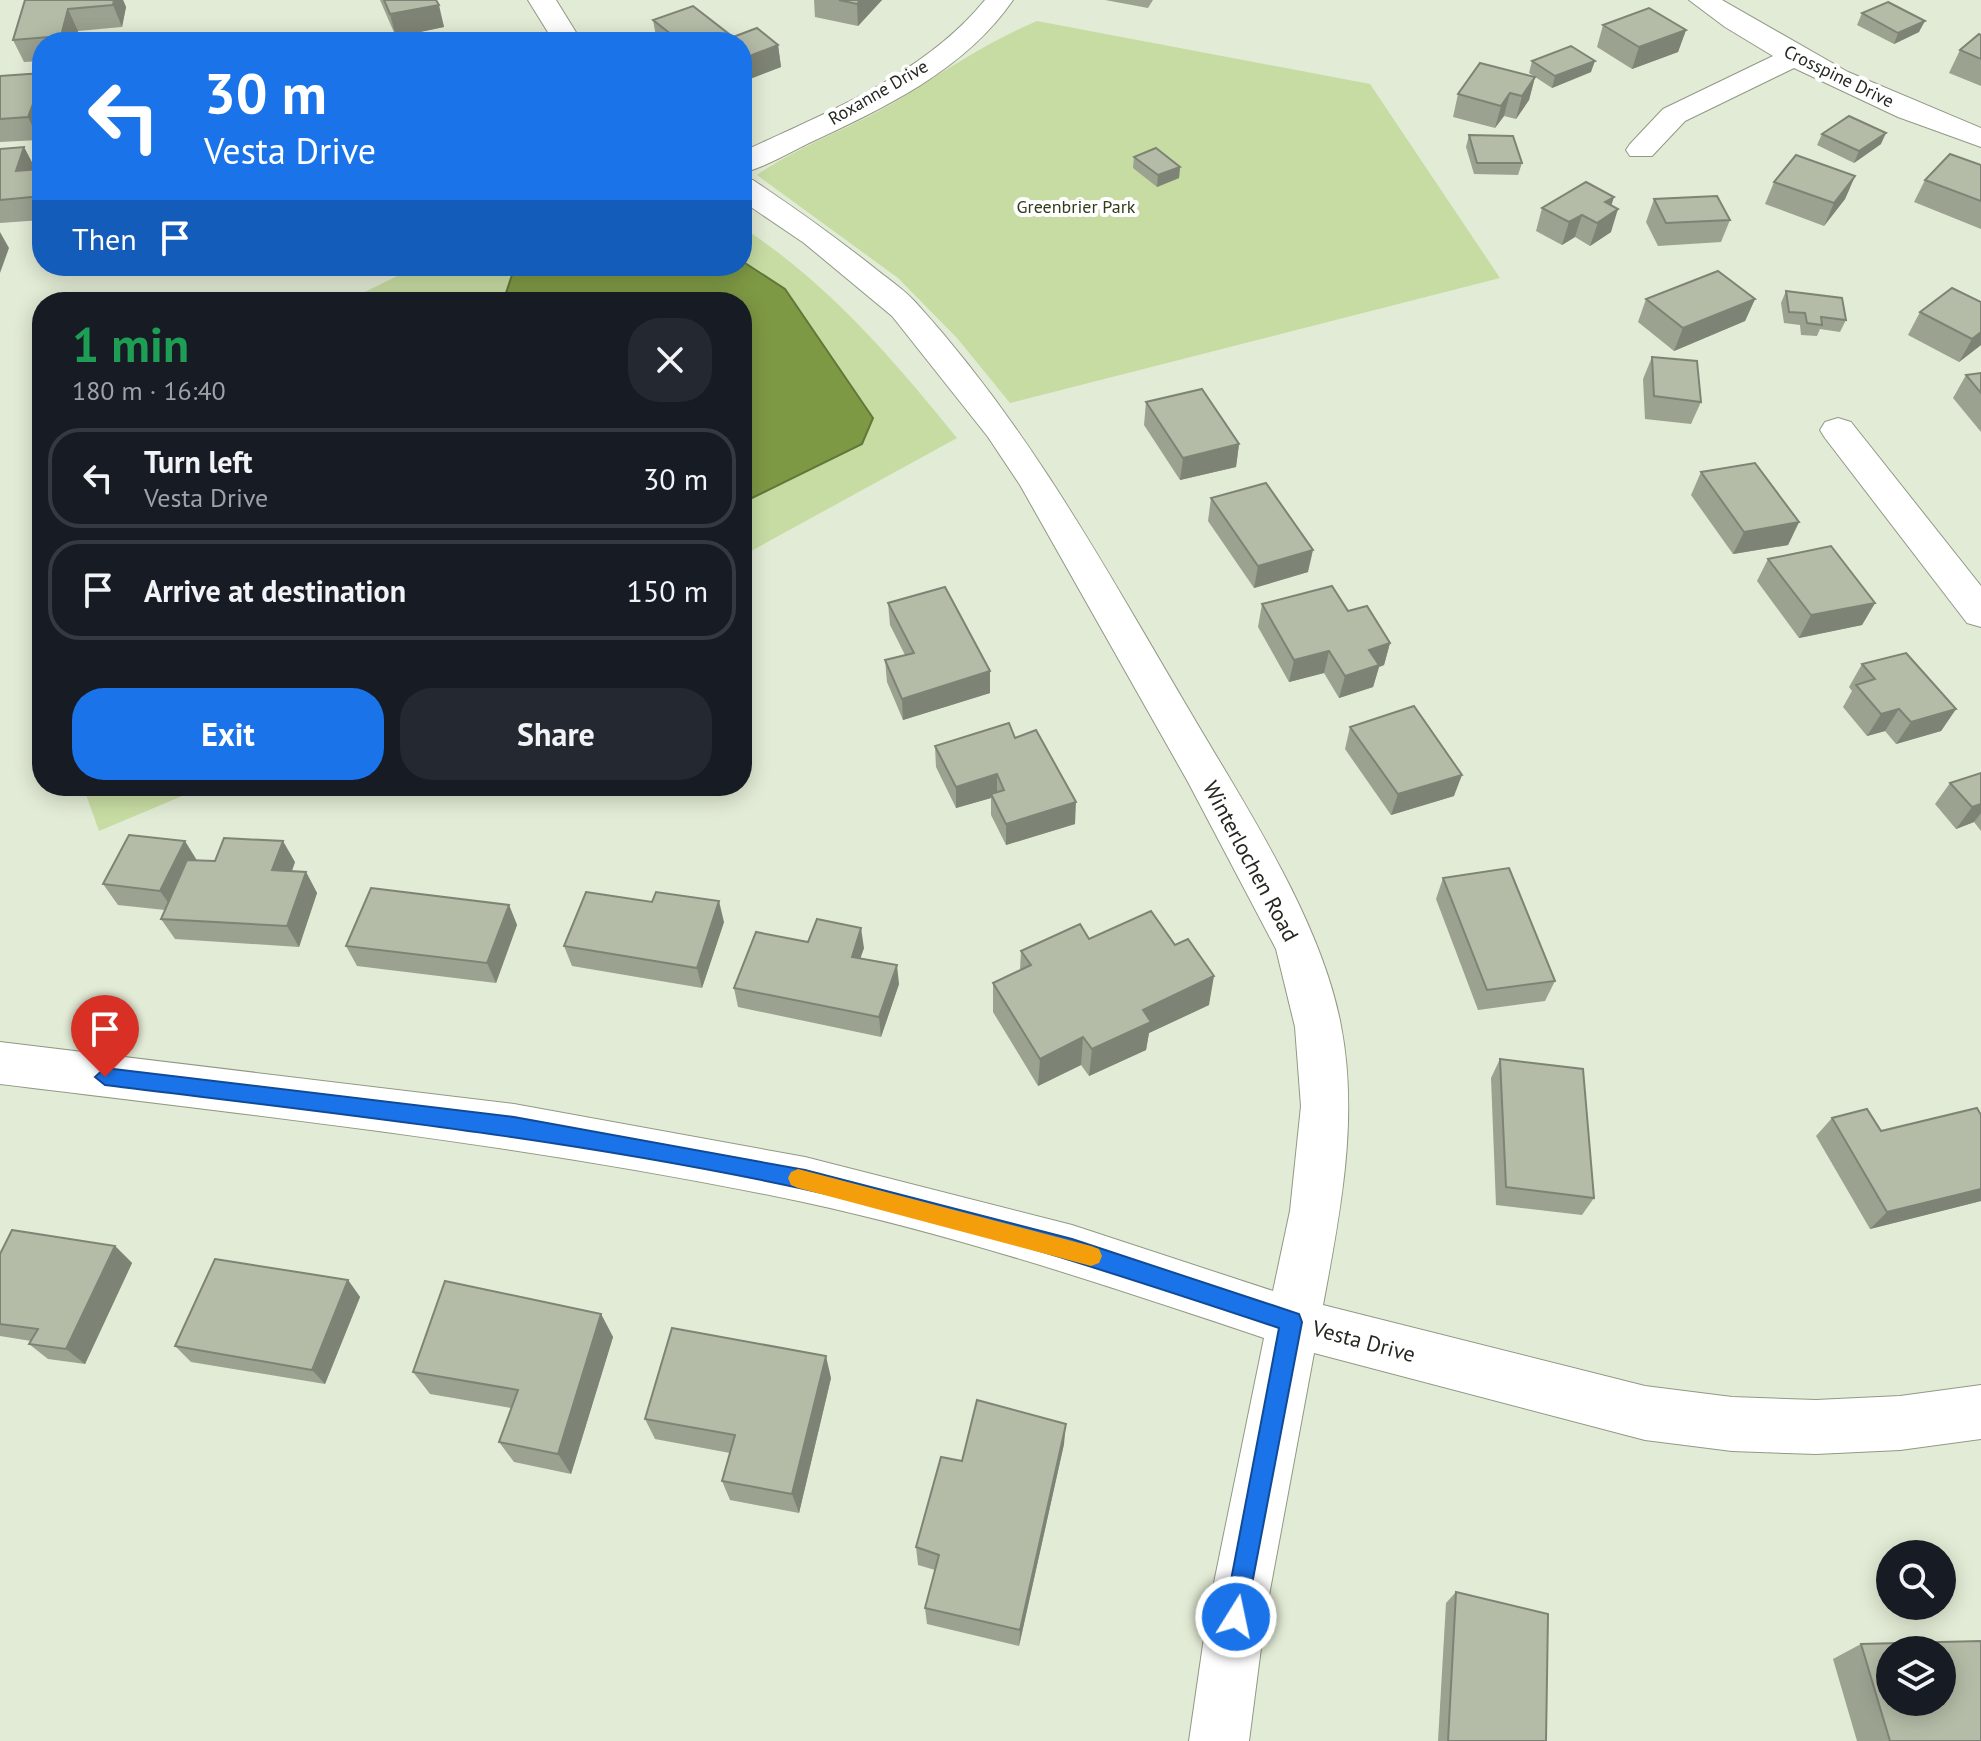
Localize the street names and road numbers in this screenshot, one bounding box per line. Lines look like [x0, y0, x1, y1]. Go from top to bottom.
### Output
street label: Crosspine Drive [1780, 39, 1898, 113]
street label: Roxanne Drive [824, 54, 932, 130]
street label: Winterlochen Road [1197, 776, 1305, 946]
street label: Vesta Drive [1309, 1314, 1418, 1368]

